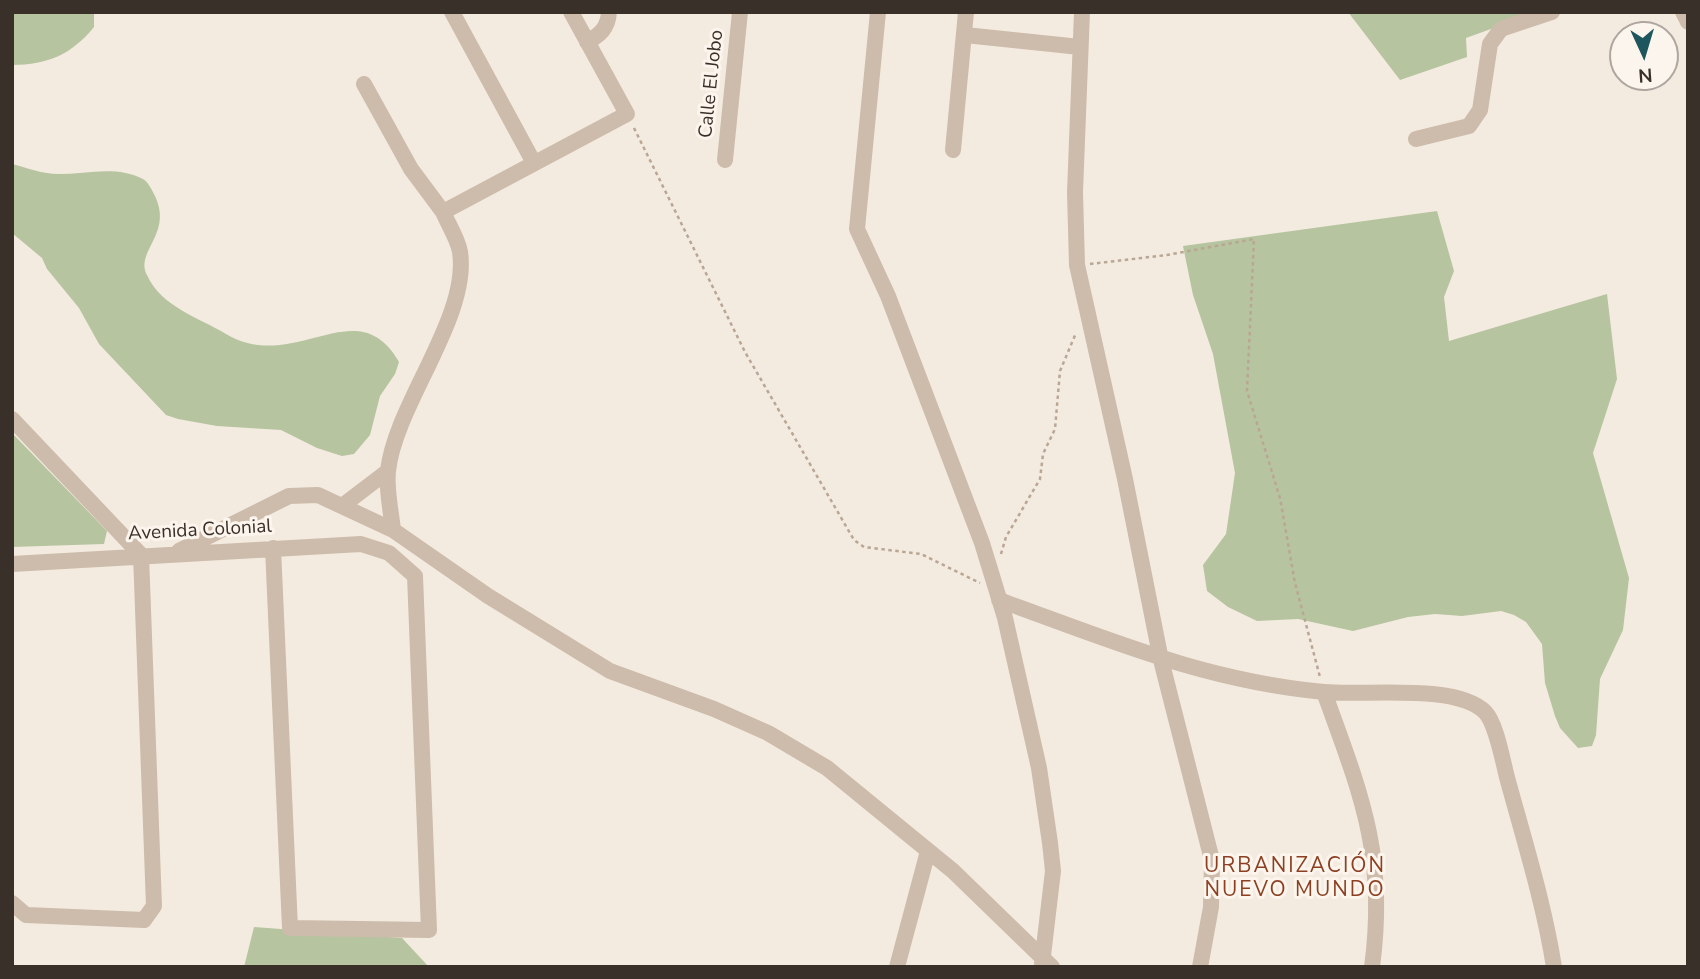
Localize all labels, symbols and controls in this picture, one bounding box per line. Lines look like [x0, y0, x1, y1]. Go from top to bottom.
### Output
north arrow [1609, 21, 1679, 91]
street label: Calle El Jobo [695, 29, 729, 139]
text: N [1637, 61, 1653, 88]
street label: Avenida Colonial [127, 516, 273, 546]
district label: URBANIZACIÓN NUEVO MUNDO [1206, 854, 1384, 904]

